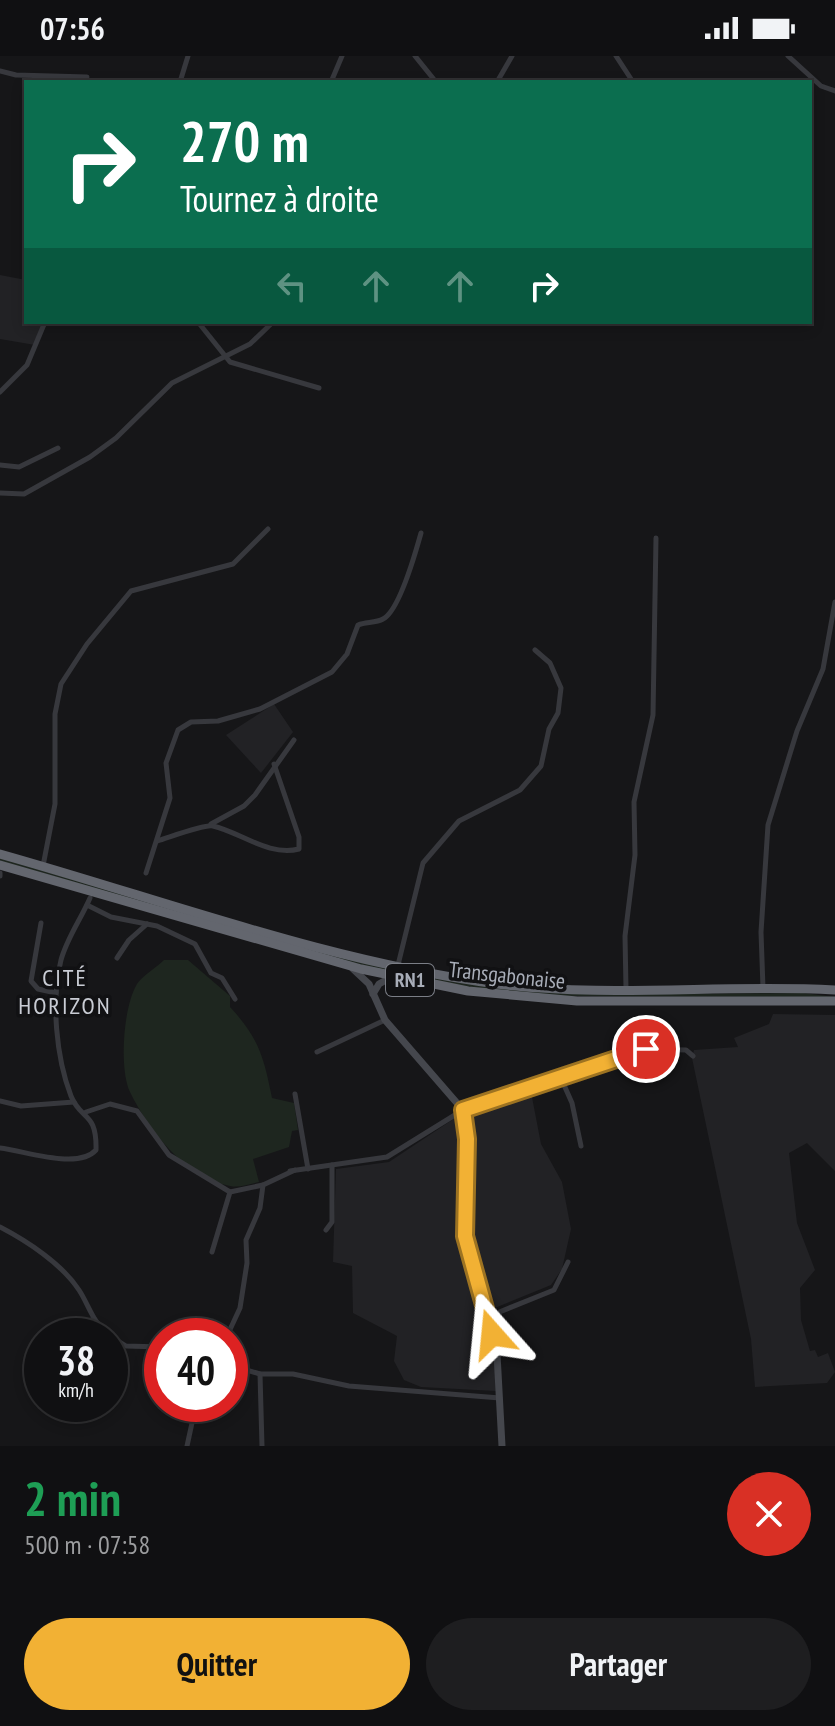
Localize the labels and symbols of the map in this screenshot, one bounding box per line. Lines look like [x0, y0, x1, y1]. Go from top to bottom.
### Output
street label: Transgabonaise [447, 955, 567, 995]
district label: CITÉ HORIZON [18, 962, 112, 1021]
road number: RN1 [386, 964, 434, 996]
pin [612, 1015, 680, 1083]
position arrow [450, 1292, 534, 1376]
speed limit sign: 40 [144, 1318, 248, 1422]

